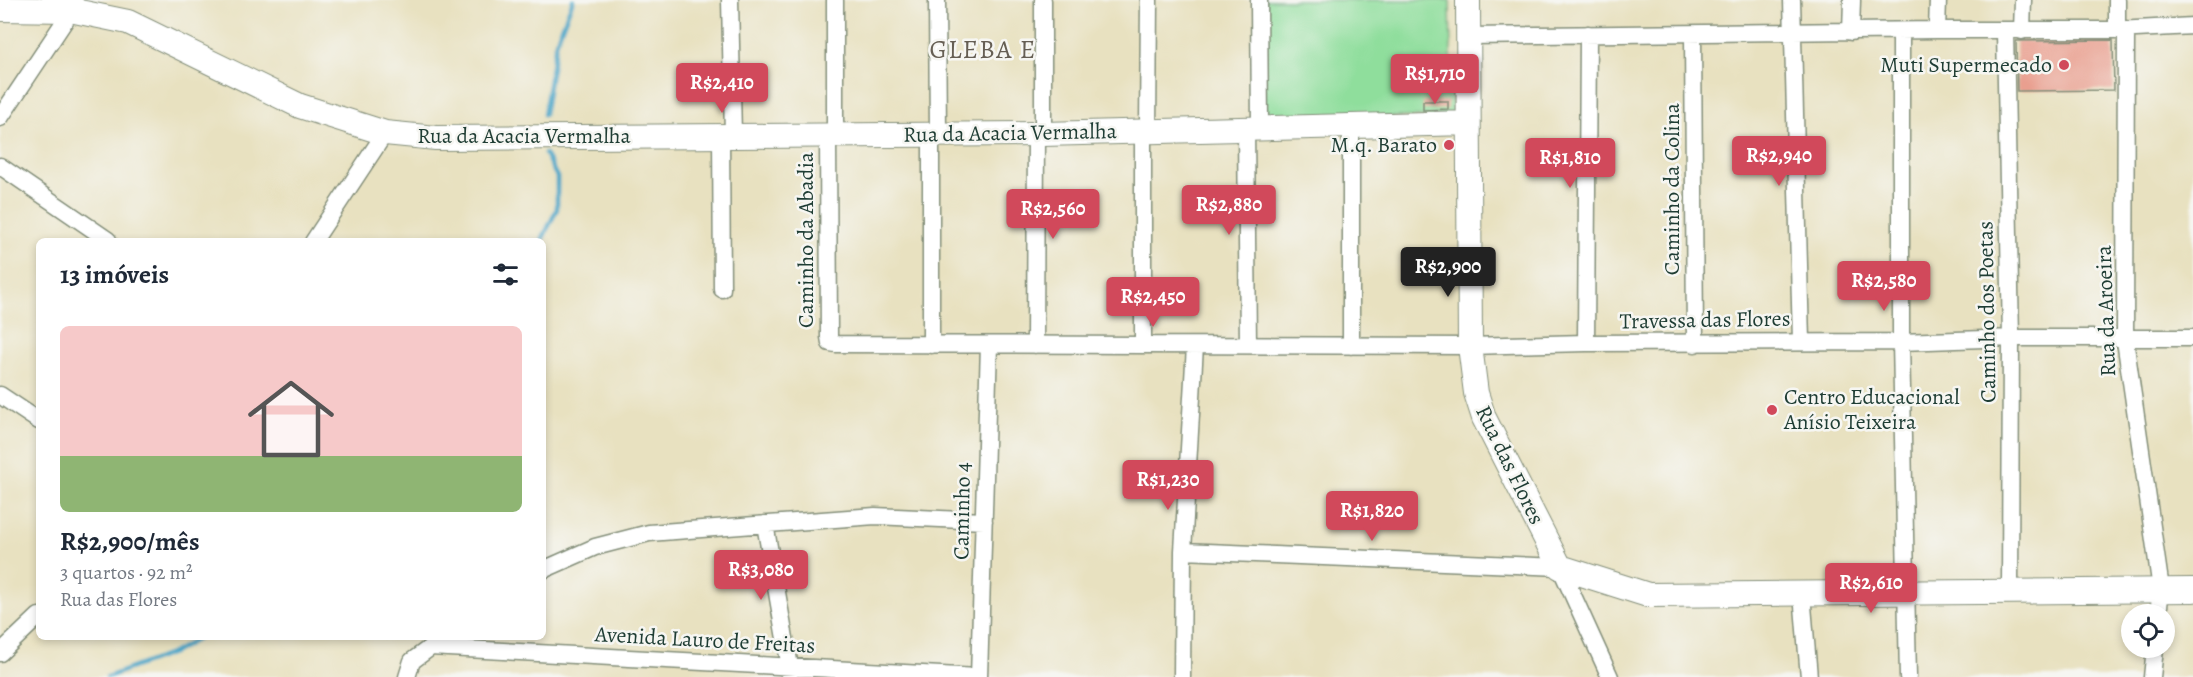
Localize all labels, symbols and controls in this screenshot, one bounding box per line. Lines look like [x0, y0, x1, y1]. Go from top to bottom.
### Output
district label: GLEBA E [929, 32, 1037, 67]
place label: Muti Supermecado [1880, 50, 2052, 80]
pin: R$1,710 [1380, 54, 1490, 105]
marker: Muti Supermecado [2057, 58, 2071, 72]
text: R$1,710 [1405, 60, 1465, 87]
pin: R$2,410 [667, 63, 777, 114]
text: R$2,410 [690, 69, 754, 96]
street label: Caminho da Colina [1657, 102, 1687, 275]
street label: Rua da Acacia Vermalha [903, 116, 1118, 150]
street label: Rua da Acacia Vermalha [417, 121, 632, 151]
place label: M.q. Barato [1330, 130, 1437, 160]
pin: R$2,940 [1724, 136, 1834, 187]
marker: M.q. Barato [1442, 138, 1456, 152]
pin: R$1,810 [1515, 138, 1625, 189]
text: R$2,940 [1746, 142, 1812, 169]
text: R$1,810 [1539, 144, 1601, 171]
street label: Caminho da Abadia [791, 151, 821, 328]
pin: R$2,880 [1174, 185, 1284, 236]
pin: R$2,560 [998, 189, 1108, 240]
text: R$2,880 [1196, 191, 1262, 218]
text: R$2,560 [1020, 195, 1086, 222]
street label: Caminho dos Poetas [1970, 221, 2004, 403]
street label: Rua da Aroeira [2089, 244, 2123, 377]
pin: R$2,900 [1393, 247, 1503, 298]
text: R$2,900 [1415, 253, 1481, 280]
text: 13 imóveis [60, 257, 169, 292]
icon: filters [489, 258, 522, 291]
pin: R$2,580 [1829, 261, 1939, 312]
text: R$2,580 [1851, 267, 1917, 294]
pin: R$2,450 [1098, 277, 1208, 328]
text: R$2,450 [1120, 283, 1186, 310]
street label: Travessa das Flores [1619, 304, 1791, 336]
icon: home [237, 365, 345, 473]
place label: Centro Educacional Anísio Teixeira [1783, 382, 1960, 437]
street label: Rua das Flores [1468, 400, 1552, 530]
marker: Centro Educacional Anísio Teixeira [1765, 403, 1779, 417]
pin: R$1,230 [1113, 460, 1223, 511]
street label: Caminho 4 [946, 462, 978, 560]
text: R$1,230 [1137, 466, 1200, 493]
pin: R$1,820 [1317, 491, 1427, 542]
text: R$1,820 [1340, 497, 1404, 524]
text: R$2,900/mês [60, 524, 200, 559]
pin: R$3,080 [706, 550, 816, 601]
text: R$3,080 [728, 556, 794, 583]
text: 3 quartos · 92 m² [60, 559, 193, 586]
pin: R$2,610 [1816, 563, 1926, 614]
text: R$2,610 [1839, 569, 1903, 596]
text: Rua das Flores [60, 586, 177, 613]
map controls [2121, 604, 2175, 658]
button: locate [2121, 604, 2175, 658]
street label: Avenida Lauro de Freitas [593, 619, 816, 661]

